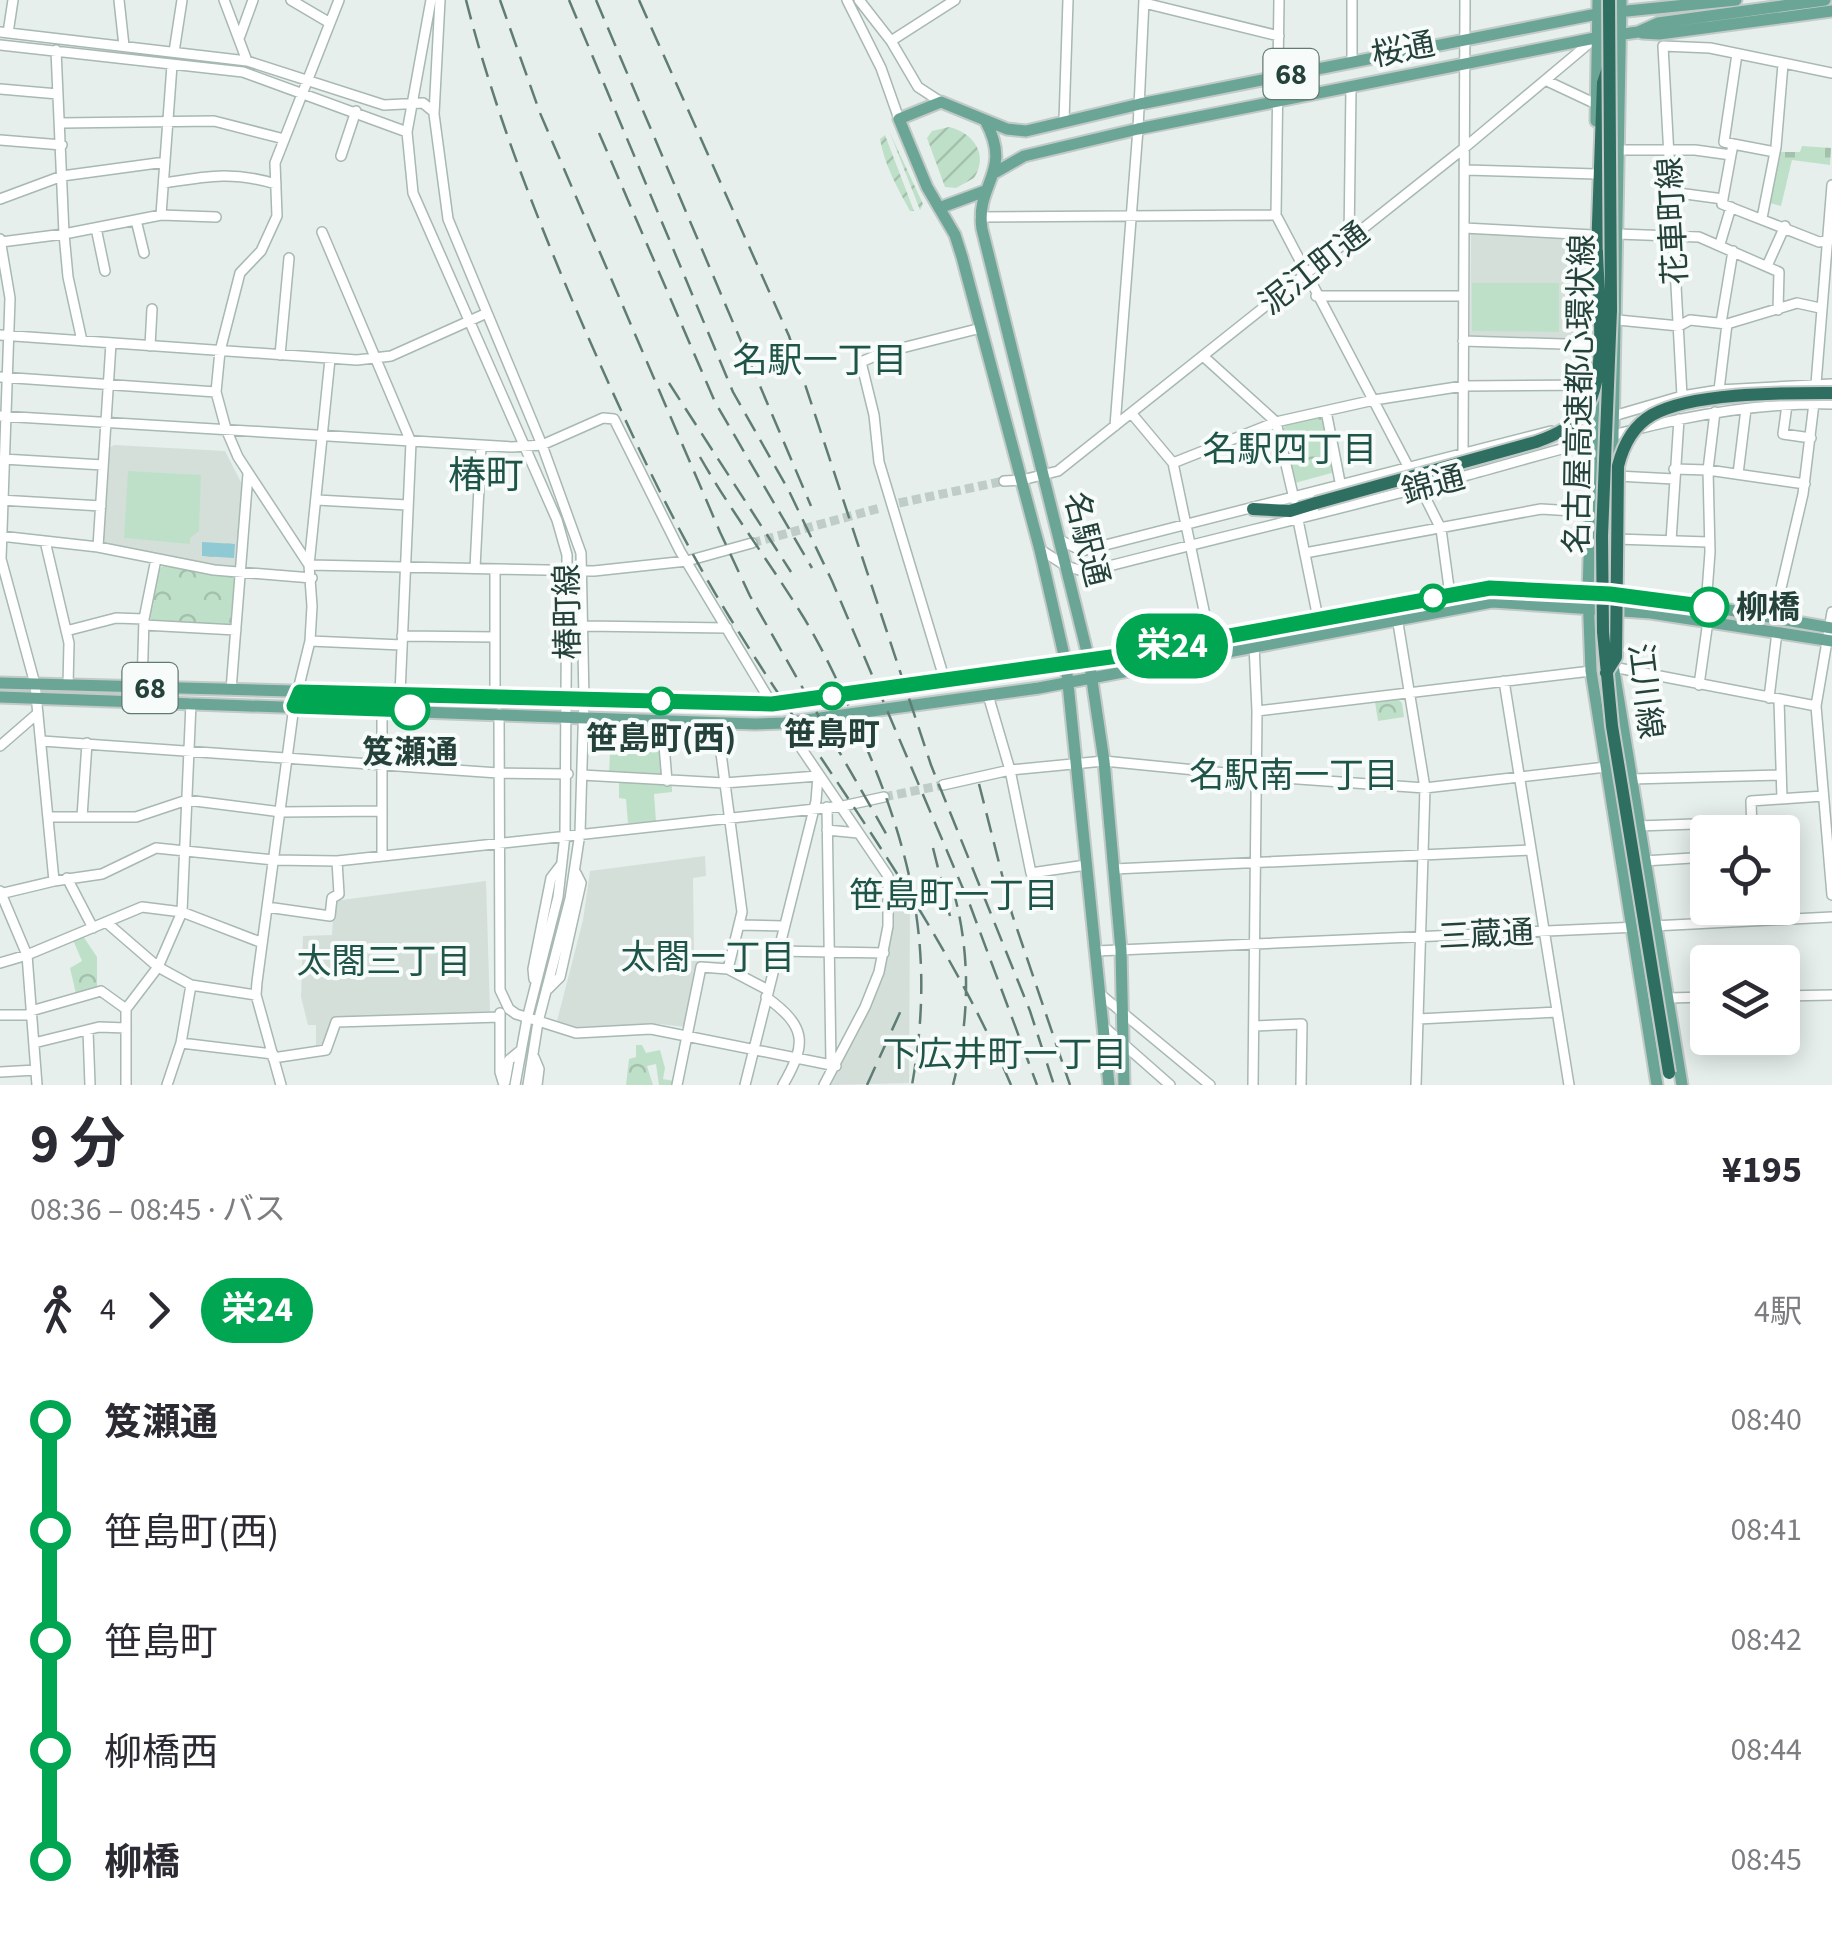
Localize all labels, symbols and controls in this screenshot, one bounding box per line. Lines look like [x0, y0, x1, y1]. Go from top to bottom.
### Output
street label: 桜通 [1367, 21, 1439, 79]
road number: 68 [1264, 49, 1318, 99]
street label: 花車町線 [1647, 156, 1699, 286]
street label: 泥江町通 [1250, 211, 1379, 326]
street label: 名古屋高速都心環状線 [1554, 234, 1606, 554]
district label: 名駅一丁目 [732, 336, 908, 386]
district label: 名駅四丁目 [1202, 425, 1378, 475]
district label: 椿町 [448, 449, 524, 503]
street label: 錦通 [1396, 454, 1470, 515]
street label: 名駅通 [1052, 487, 1120, 591]
street label: 椿町線 [544, 564, 592, 660]
unlabelled marker [1420, 585, 1446, 611]
place label: 柳橋 [1736, 585, 1800, 631]
marker: 柳橋 [1690, 588, 1728, 626]
line badge: 栄24 [1114, 614, 1230, 678]
text: 栄24 [1136, 621, 1208, 671]
street label: 江川線 [1616, 641, 1674, 742]
road number: 68 [122, 663, 178, 713]
marker: 笹島町 [819, 683, 845, 709]
marker: 笹島町(西) [648, 688, 674, 714]
marker: 笈瀬通 [391, 691, 429, 729]
place label: 笹島町 [784, 712, 880, 758]
place label: 笹島町(西) [586, 716, 736, 762]
place label: 笈瀬通 [362, 730, 458, 776]
district label: 名駅南一丁目 [1189, 751, 1399, 801]
map controls [1690, 815, 1800, 1055]
button: locate [1690, 815, 1800, 925]
district label: 笹島町一丁目 [849, 871, 1059, 921]
street label: 三蔵通 [1437, 910, 1535, 960]
district label: 太閤一丁目 [620, 933, 796, 983]
district label: 太閤三丁目 [296, 937, 472, 987]
button: layers [1690, 945, 1800, 1055]
district label: 下広井町一丁目 [882, 1030, 1128, 1080]
text: 9 分 [30, 1106, 125, 1184]
text: ¥195 [1722, 1143, 1802, 1197]
text: 08:36 – 08:45 · バス [30, 1187, 286, 1233]
icon: walk [30, 1283, 85, 1338]
icon: forward [131, 1283, 186, 1338]
text: 栄24 [221, 1285, 293, 1335]
text: 4 [100, 1287, 116, 1333]
text: 4駅 [1754, 1289, 1802, 1335]
text: 笈瀬通 [104, 1396, 218, 1450]
text: 08:40 [1730, 1397, 1802, 1443]
text: 笹島町(西) [104, 1506, 279, 1560]
text: 08:41 [1730, 1507, 1802, 1553]
text: 笹島町 [104, 1616, 218, 1670]
text: 08:42 [1730, 1617, 1802, 1663]
text: 柳橋西 [104, 1726, 218, 1780]
text: 08:44 [1730, 1727, 1802, 1773]
text: 柳橋 [104, 1836, 180, 1890]
text: 08:45 [1730, 1837, 1802, 1883]

